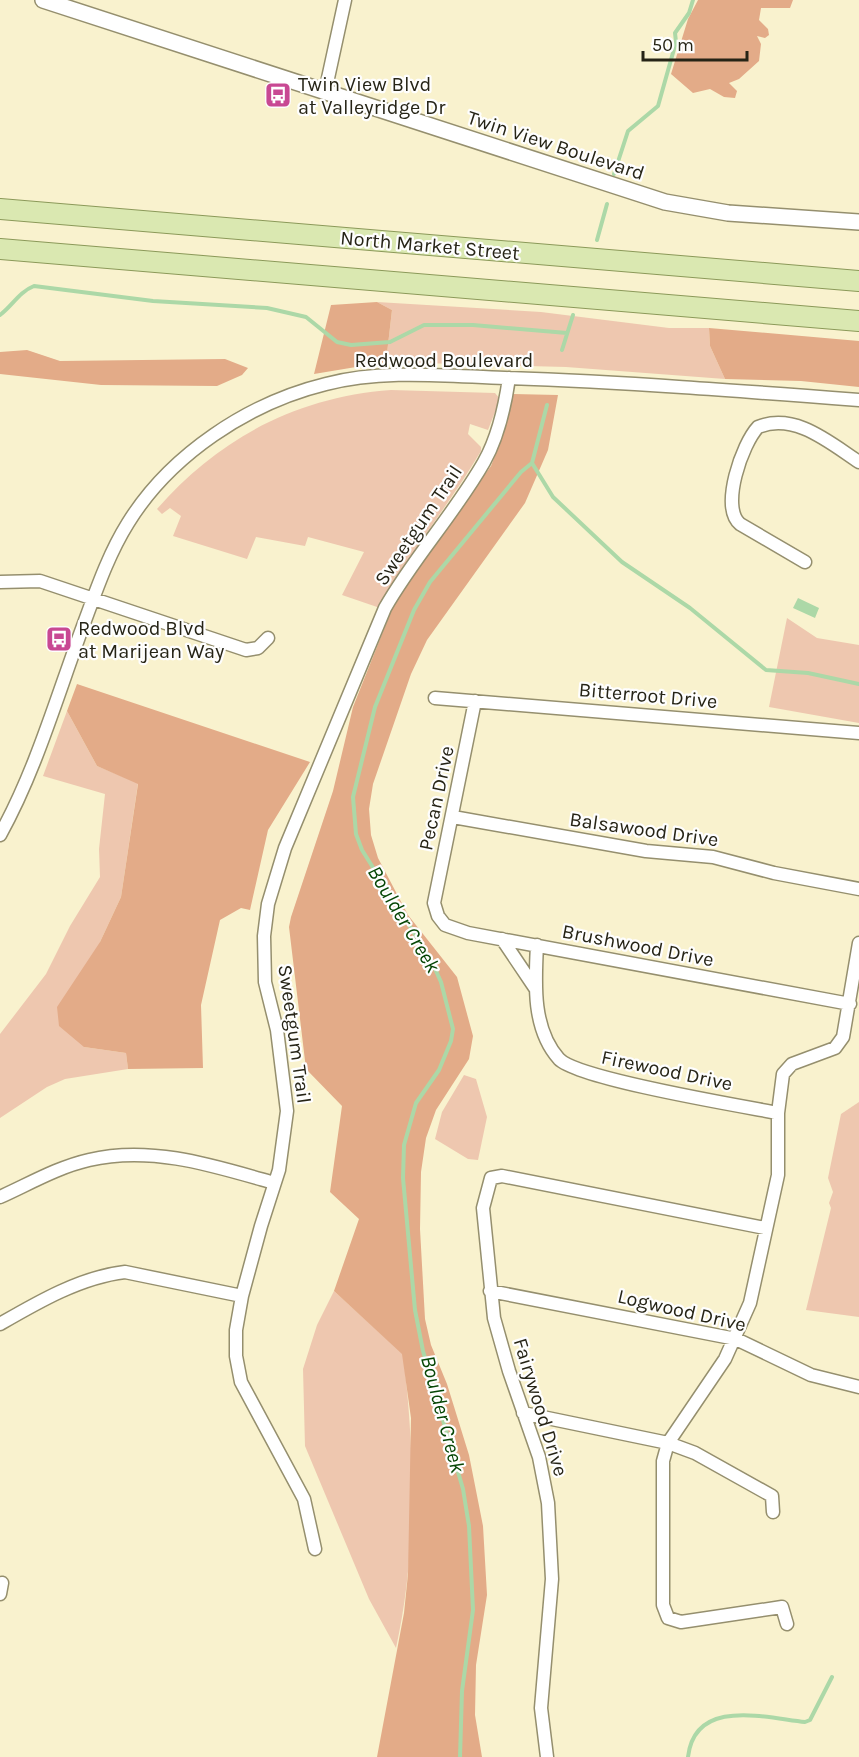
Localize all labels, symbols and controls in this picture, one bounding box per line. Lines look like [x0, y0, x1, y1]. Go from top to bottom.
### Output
scale bar [643, 24, 746, 62]
text: 50 m [652, 34, 694, 56]
place label: Twin View Blvd at Valleyridge Dr [298, 73, 446, 119]
bus stop icon: Twin View Blvd at Valleyridge Dr [263, 80, 293, 110]
street label: Twin View Boulevard [464, 106, 647, 185]
street label: North Market Street [339, 226, 521, 265]
street label: Redwood Boulevard [355, 349, 533, 372]
street label: Sweetgum Trail [370, 461, 467, 590]
place label: Redwood Blvd at Marijean Way [78, 617, 224, 663]
bus stop icon: Redwood Blvd at Marijean Way [44, 624, 74, 654]
street label: Bitterroot Drive [578, 678, 718, 713]
street label: Pecan Drive [414, 744, 459, 852]
street label: Balsawood Drive [568, 808, 720, 851]
water label: Boulder Creek [363, 861, 445, 977]
street label: Brushwood Drive [560, 920, 716, 971]
street label: Sweetgum Trail [273, 963, 316, 1105]
street label: Firewood Drive [599, 1045, 735, 1096]
street label: Logwood Drive [615, 1285, 748, 1336]
street label: Fairywood Drive [509, 1335, 572, 1479]
water label: Boulder Creek [416, 1353, 470, 1476]

